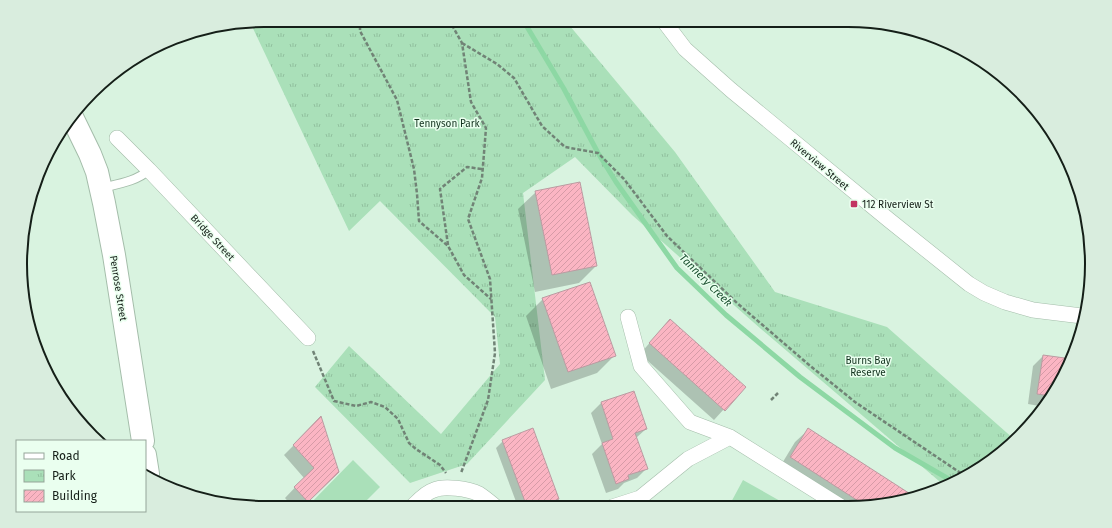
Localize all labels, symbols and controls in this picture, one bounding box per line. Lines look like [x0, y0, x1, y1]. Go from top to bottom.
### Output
park label: Tennyson Park [414, 118, 481, 130]
street label: Riverview Street [787, 137, 852, 193]
marker: 112 Riverview St [849, 199, 859, 209]
place label: 112 Riverview St [862, 199, 934, 211]
street label: Bridge Street [188, 212, 237, 264]
water label: Tannery Creek [677, 251, 735, 309]
street label: Penrose Street [107, 255, 129, 322]
park label: Burns Bay Reserve [845, 355, 891, 379]
legend [16, 440, 146, 512]
text: Road [52, 449, 80, 463]
text: Park [52, 469, 76, 483]
text: Building [52, 489, 98, 503]

